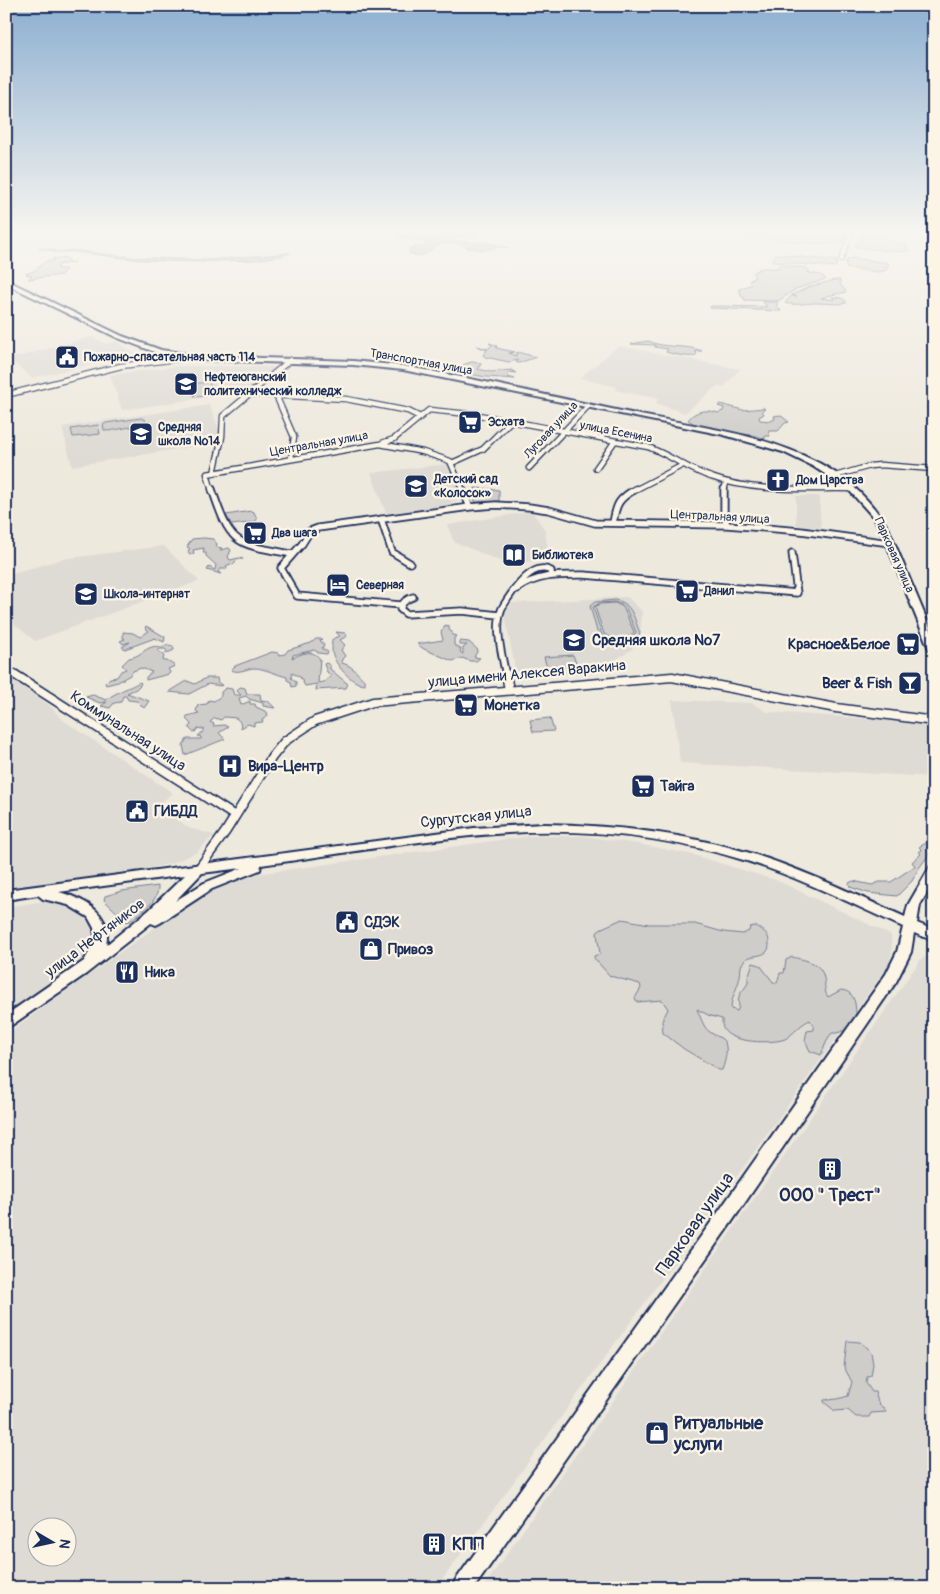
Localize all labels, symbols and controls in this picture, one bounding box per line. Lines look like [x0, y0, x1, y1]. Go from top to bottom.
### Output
public building icon: Пожарно-спасательная часть 114 [54, 344, 80, 370]
street label: Транспортная улица [369, 346, 474, 378]
place label: Пожарно-спасательная часть 114 [84, 350, 255, 365]
place label: Нефтеюганский политехнический колледж [204, 370, 342, 399]
school or university icon: Нефтеюганский политехнический колледж [173, 371, 199, 397]
street label: Луговая улица [520, 398, 581, 462]
supermarket icon: Эсхата [457, 409, 483, 435]
place label: Эсхата [488, 415, 525, 430]
street label: улица Есенина [577, 417, 654, 446]
place label: Средняя школа №14 [158, 420, 220, 449]
school or university icon: Средняя школа №14 [128, 421, 154, 447]
street label: Центральная улица [269, 428, 370, 460]
church icon: Дом Царства [765, 467, 791, 493]
place label: Детский сад «Колосок» [433, 472, 499, 501]
school or university icon: Детский сад «Колосок» [403, 473, 429, 499]
place label: Дом Царства [795, 473, 864, 488]
street label: Центральная улица [670, 507, 770, 527]
street label: Парковая улица [871, 515, 917, 595]
supermarket icon: Два шага [242, 520, 268, 546]
place label: Два шага [271, 526, 317, 541]
library icon: Библиотека [501, 542, 527, 568]
place label: Библиотека [532, 548, 594, 563]
hotel icon: Северная [325, 572, 351, 598]
place label: Северная [356, 578, 404, 593]
supermarket icon: Данил [674, 578, 700, 604]
school or university icon: Школа-интернат [73, 581, 99, 607]
place label: Данил [703, 584, 734, 599]
place label: Школа-интернат [103, 587, 191, 602]
school or university icon: Средняя школа №7 [561, 627, 587, 653]
place label: Средняя школа №7 [592, 631, 720, 650]
supermarket icon: Красное&Белое [895, 631, 921, 657]
place label: Красное&Белое [788, 635, 891, 654]
street label: улица имени Алексея Варакина [426, 656, 627, 692]
bar icon: Beer & Fish [897, 670, 923, 696]
place label: Beer & Fish [822, 674, 892, 693]
street label: Коммунальная улица [67, 686, 189, 776]
supermarket icon: Монетка [453, 692, 479, 718]
place label: Монетка [484, 696, 540, 715]
hospital icon: Вира-Центр [217, 753, 243, 779]
place label: Вира-Центр [248, 757, 324, 776]
supermarket icon: Тайга [630, 773, 656, 799]
place label: Тайга [659, 777, 695, 796]
public building icon: ГИБДД [124, 798, 150, 824]
place label: ГИБДД [154, 802, 198, 821]
street label: Сургутская улица [419, 802, 533, 832]
street label: улица Нефтяников [41, 894, 149, 982]
public building icon: СДЭК [334, 909, 360, 935]
place label: СДЭК [364, 913, 400, 932]
shop icon: Привоз [358, 936, 384, 962]
place label: Привоз [388, 940, 433, 959]
restaurant icon: Ника [114, 959, 140, 985]
place label: Ника [144, 963, 175, 982]
building icon: ООО " Трест" [817, 1156, 843, 1182]
street label: Парковая улица [651, 1168, 739, 1280]
place label: ООО " Трест" [779, 1184, 881, 1207]
place label: Ритуальные услуги [673, 1412, 764, 1456]
shop icon: Ритуальные услуги [644, 1420, 670, 1446]
north arrow [28, 1516, 78, 1566]
building icon: КПП [421, 1531, 447, 1557]
place label: КПП [452, 1533, 484, 1556]
text: N [55, 1538, 73, 1550]

